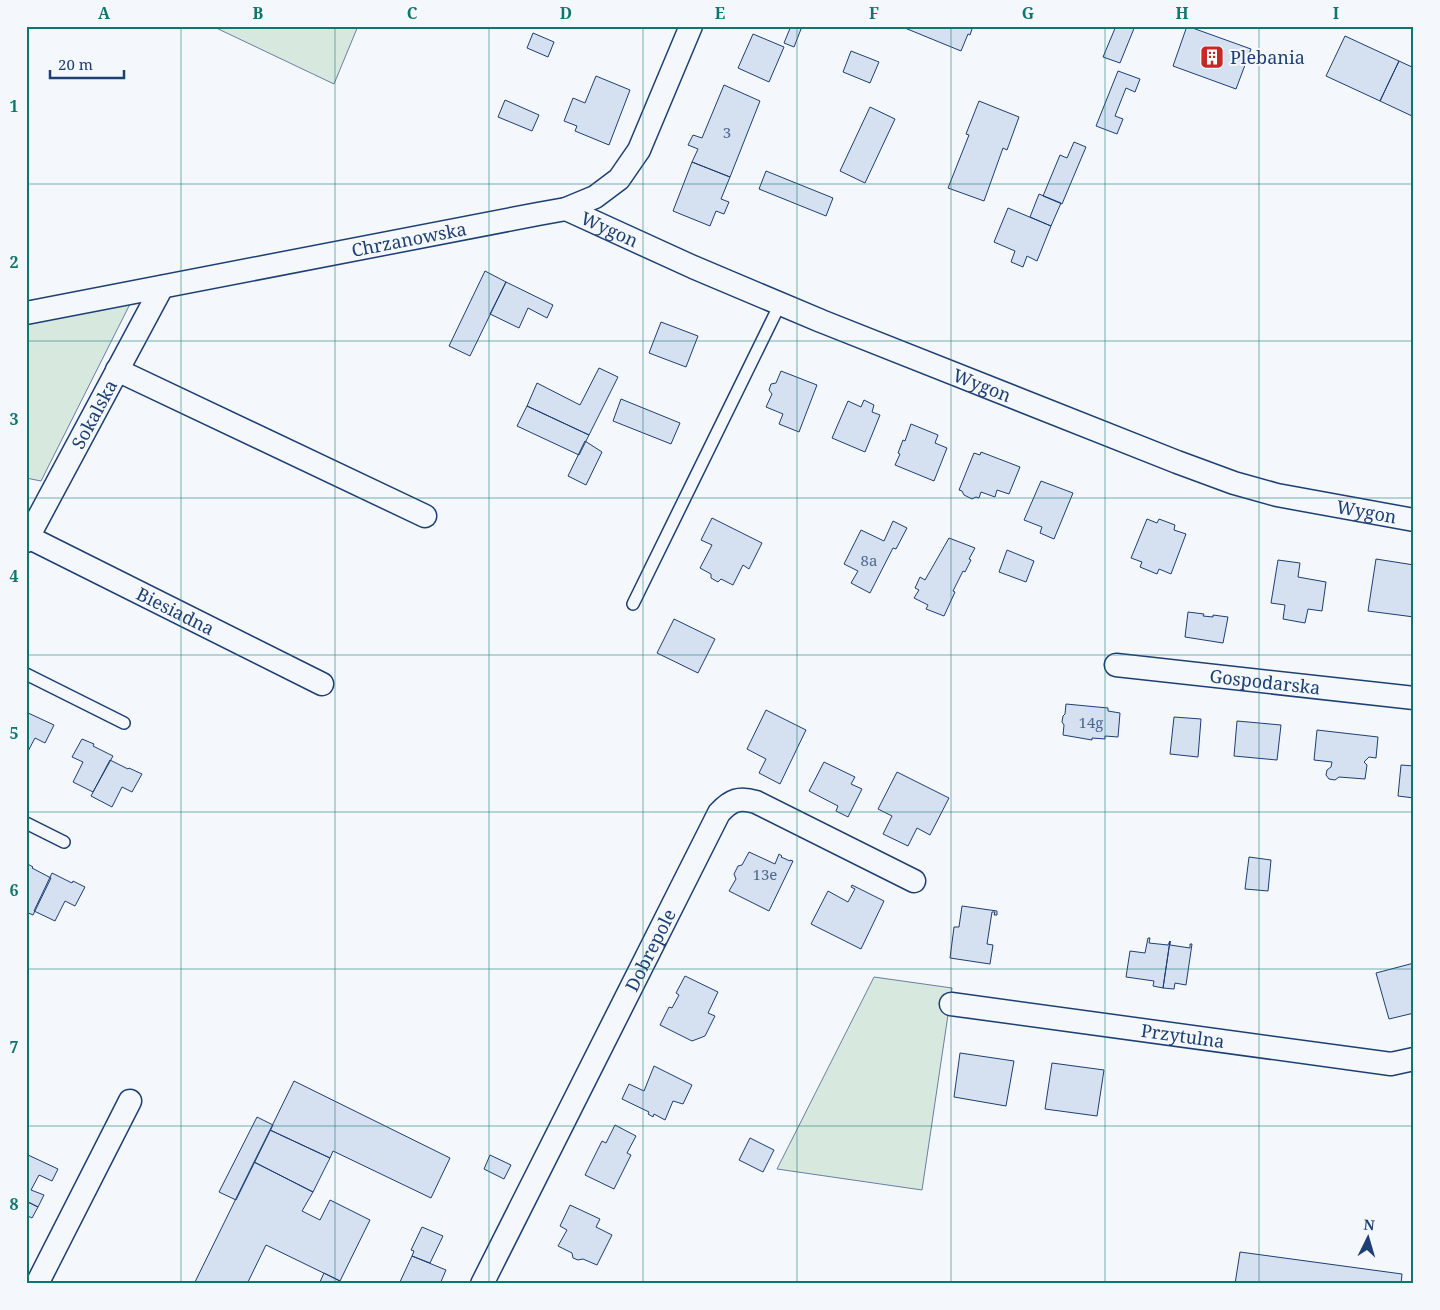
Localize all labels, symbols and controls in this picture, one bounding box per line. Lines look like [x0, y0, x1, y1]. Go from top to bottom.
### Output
text: A [98, 2, 111, 24]
text: B [253, 2, 264, 24]
text: C [407, 2, 418, 24]
text: D [560, 2, 572, 24]
text: E [715, 2, 725, 24]
text: F [869, 2, 879, 24]
text: G [1022, 2, 1034, 24]
text: H [1175, 2, 1189, 24]
text: I [1333, 2, 1339, 24]
building icon: Plebania [1199, 44, 1225, 70]
place label: Plebania [1230, 45, 1305, 69]
scale bar [50, 48, 124, 80]
text: 20 m [58, 54, 93, 74]
text: 1 [9, 95, 19, 117]
house number: 3 [723, 122, 731, 142]
street label: Wygon [577, 205, 643, 253]
street label: Chrzanowska [349, 216, 468, 262]
text: 2 [9, 251, 19, 273]
street label: Wygon [950, 363, 1015, 407]
street label: Sokalska [66, 375, 122, 453]
text: 3 [9, 408, 19, 430]
street label: Wygon [1335, 494, 1399, 529]
house number: 8a [861, 550, 877, 570]
text: 4 [9, 565, 19, 587]
street label: Biesiadna [133, 581, 219, 640]
street label: Gospodarska [1208, 663, 1322, 700]
house number: 14g [1079, 712, 1103, 732]
text: 5 [9, 722, 19, 744]
house number: 13e [753, 864, 777, 884]
text: 6 [9, 879, 19, 901]
street label: Dobrepole [619, 905, 681, 995]
street label: Przytulna [1140, 1018, 1226, 1053]
text: 7 [9, 1036, 19, 1058]
text: 8 [9, 1193, 19, 1215]
north arrow [1342, 1212, 1392, 1262]
text: N [1363, 1215, 1376, 1234]

